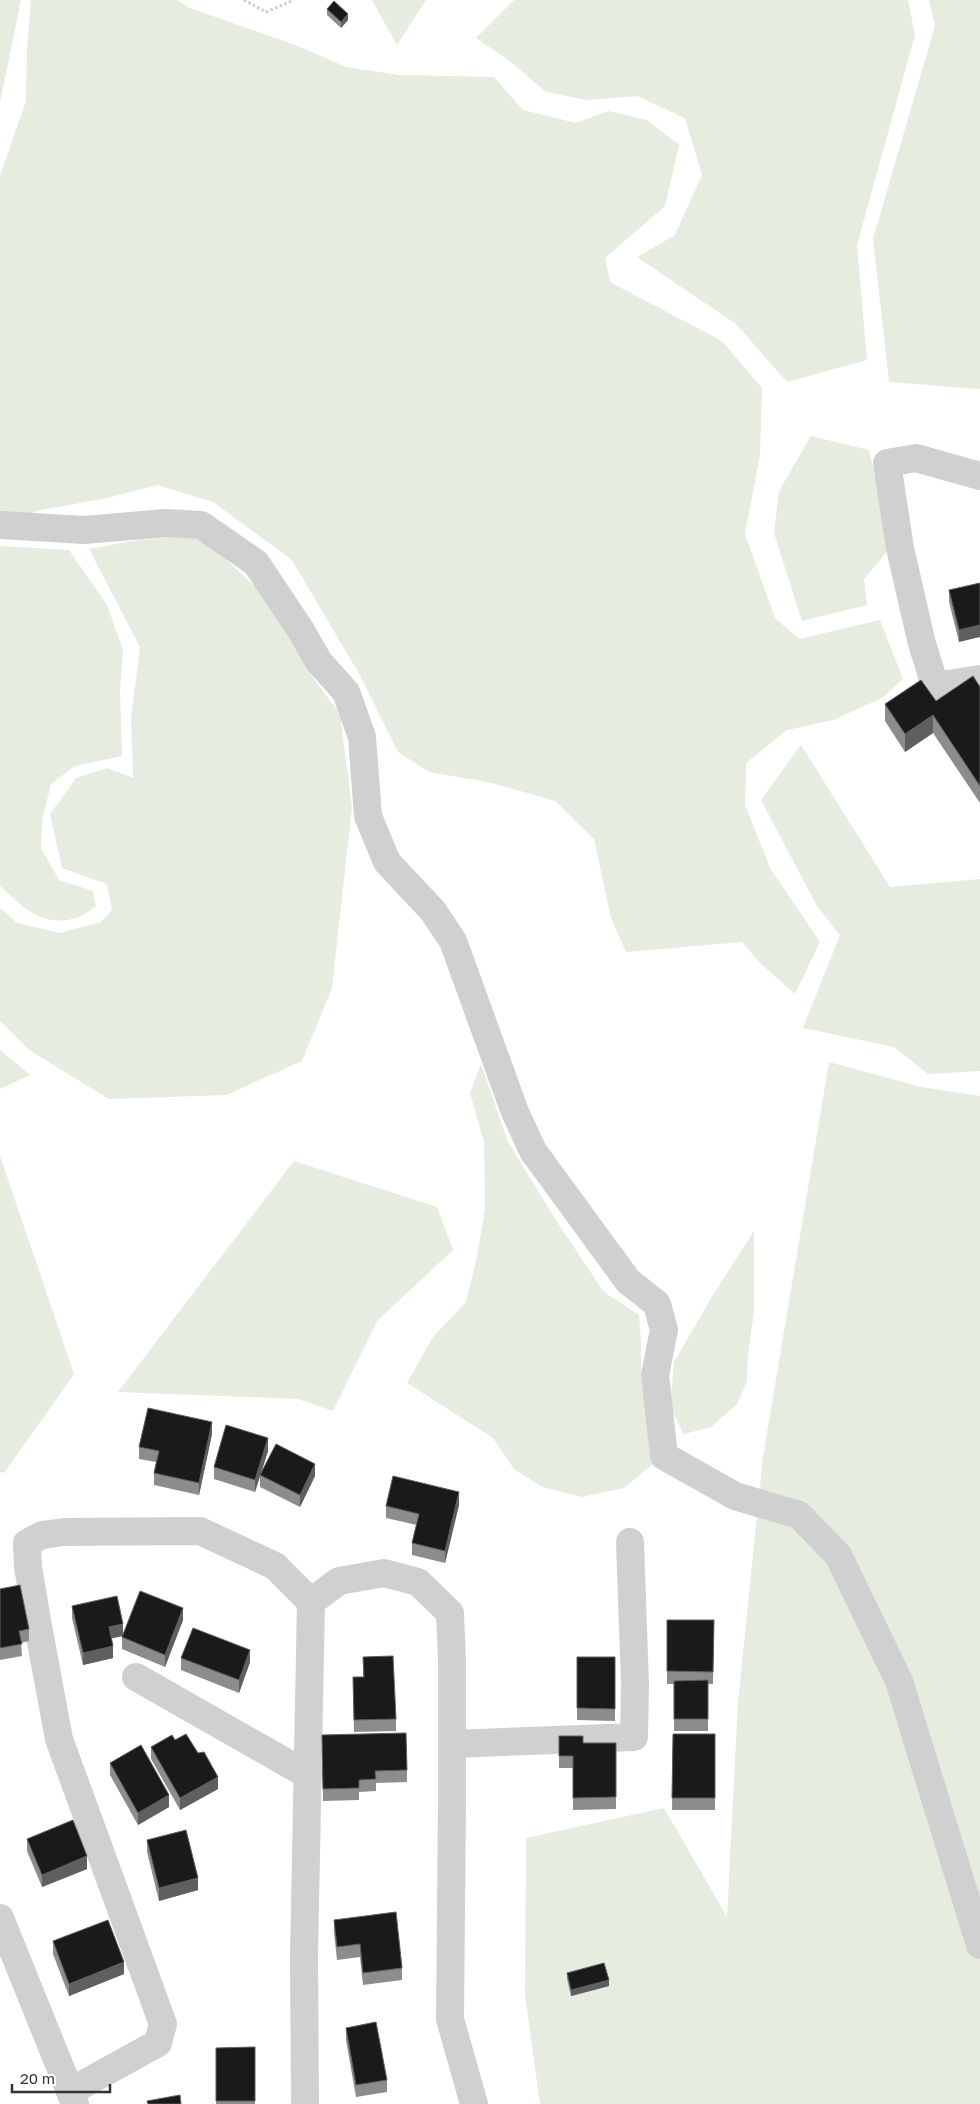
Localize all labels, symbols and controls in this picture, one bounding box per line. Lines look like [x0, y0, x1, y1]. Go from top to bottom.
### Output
scale bar [12, 2062, 110, 2094]
text: 20 m [20, 2069, 55, 2087]

